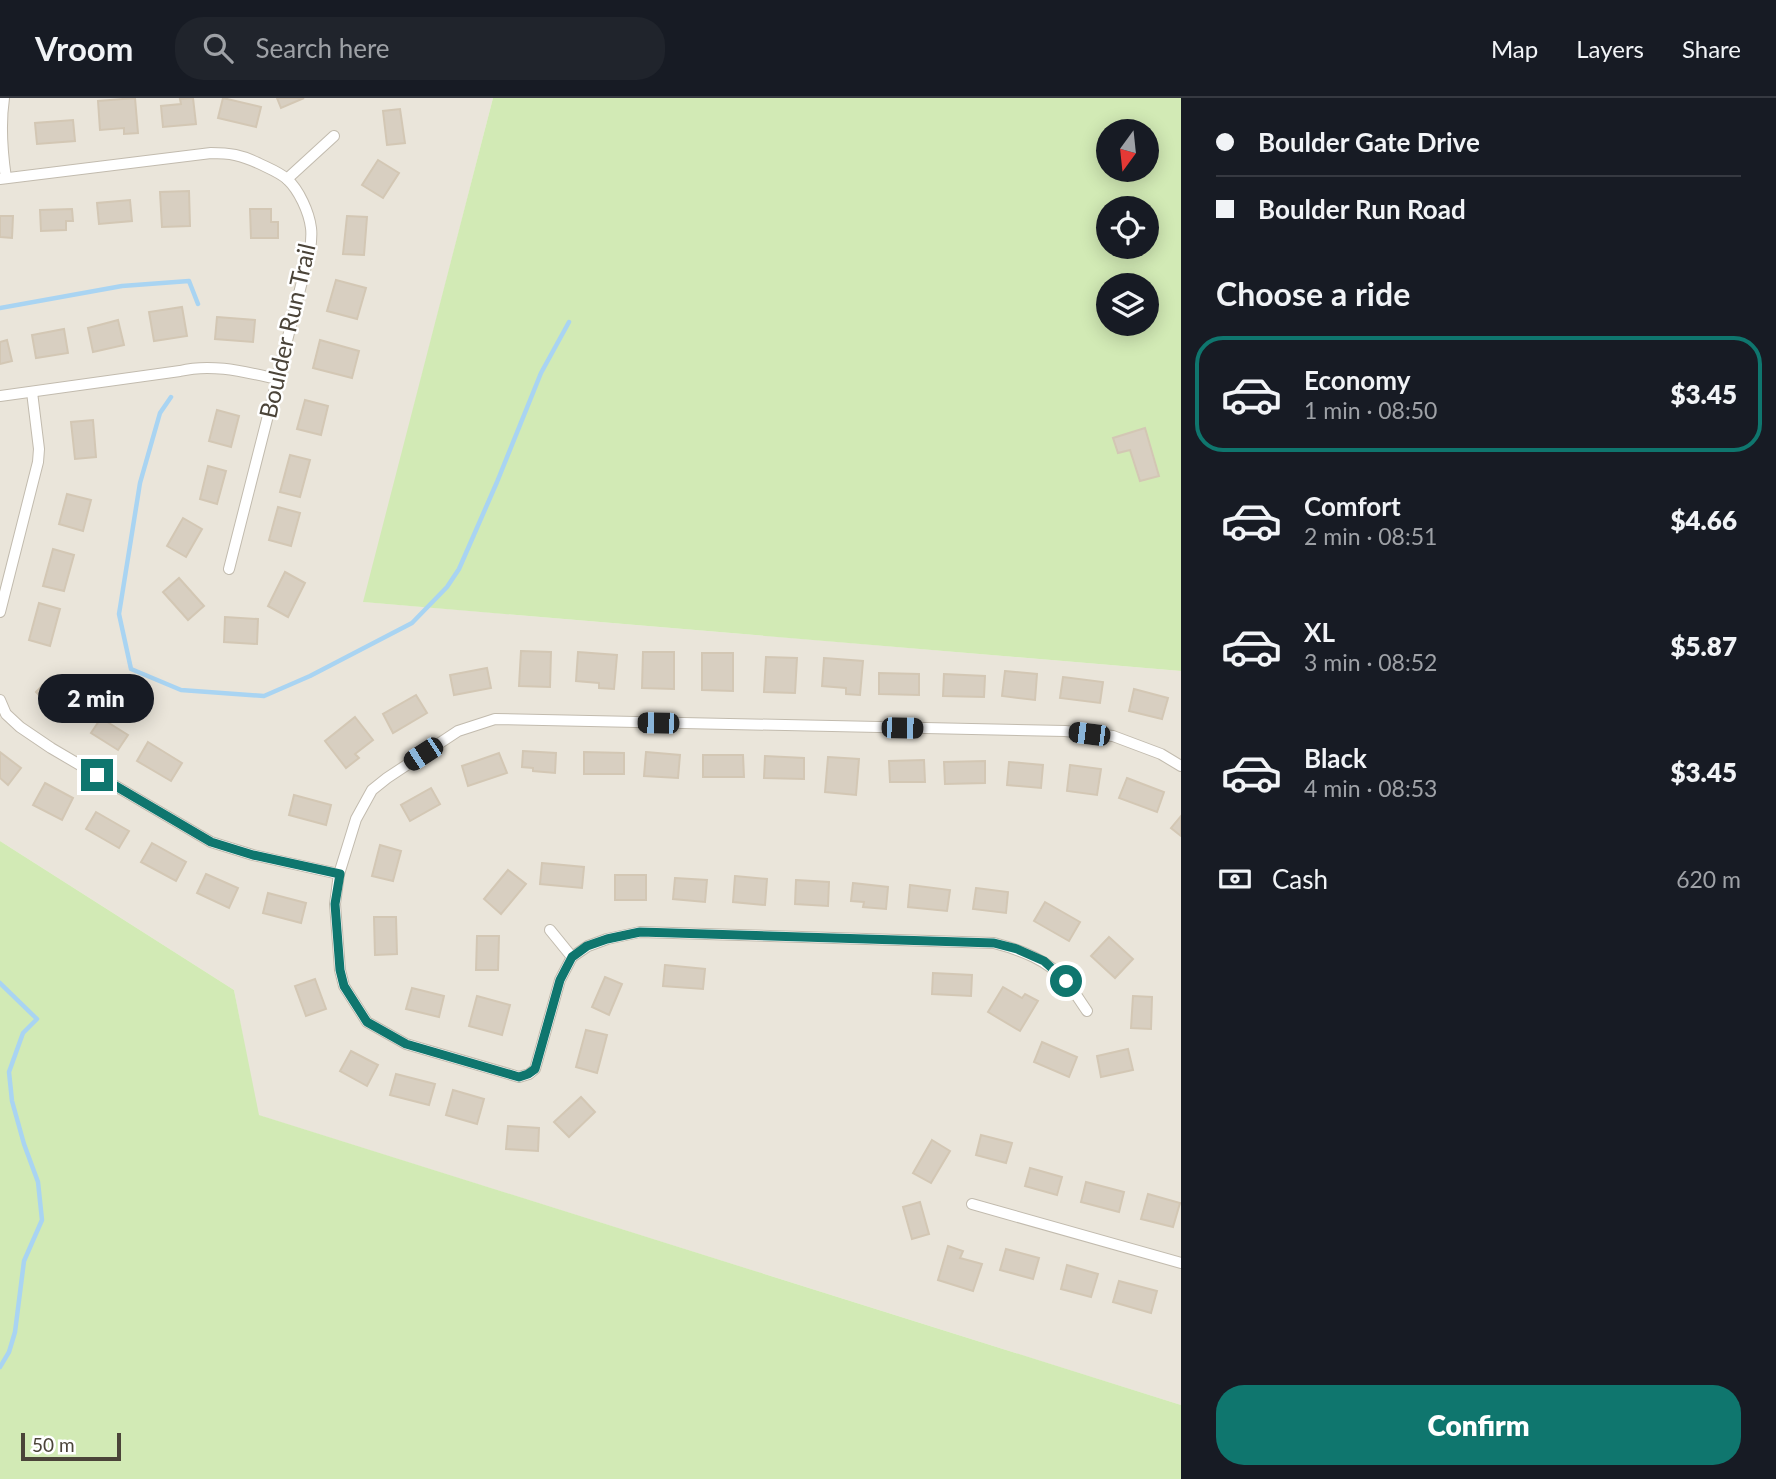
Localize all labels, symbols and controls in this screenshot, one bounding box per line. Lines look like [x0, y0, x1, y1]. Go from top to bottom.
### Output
search box [175, 17, 665, 80]
text: Vroom [35, 28, 133, 68]
icon: search [199, 29, 237, 67]
text: Search here [255, 32, 390, 64]
text: Map [1491, 34, 1538, 63]
text: Layers [1576, 34, 1644, 63]
text: Share [1682, 34, 1741, 63]
north arrow [1096, 119, 1158, 182]
map controls [1096, 119, 1159, 336]
text: Boulder Gate Drive [1258, 126, 1480, 158]
text: Boulder Run Road [1258, 193, 1466, 225]
button: locate [1096, 196, 1159, 259]
street label: Boulder Run Trail [252, 240, 321, 421]
button: layers [1096, 273, 1159, 336]
text: Choose a ride [1216, 274, 1410, 313]
icon: car [1220, 363, 1283, 426]
text: Economy [1304, 364, 1410, 396]
text: $3.45 [1670, 378, 1737, 410]
text: 1 min · 08:50 [1304, 396, 1437, 424]
icon: car [1220, 489, 1283, 552]
text: Comfort [1304, 490, 1401, 522]
text: $4.66 [1670, 504, 1737, 536]
text: 2 min · 08:51 [1304, 522, 1437, 550]
icon: car [1220, 615, 1283, 678]
text: XL [1304, 616, 1335, 648]
text: $5.87 [1670, 630, 1737, 662]
text: 3 min · 08:52 [1304, 648, 1437, 676]
callout: 2 min [39, 674, 155, 722]
text: 2 min [67, 684, 125, 712]
car [637, 712, 680, 734]
car [881, 717, 924, 739]
car [1067, 721, 1112, 747]
car [400, 734, 447, 774]
icon: car [1220, 741, 1283, 804]
text: Black [1304, 742, 1367, 774]
text: $3.45 [1670, 756, 1737, 788]
route end [81, 759, 113, 791]
text: 4 min · 08:53 [1304, 774, 1437, 802]
icon: cash [1216, 860, 1254, 898]
text: Cash [1272, 863, 1328, 895]
text: 620 m [1676, 865, 1741, 893]
route start [1050, 965, 1082, 997]
button: Confirm [1216, 1385, 1741, 1465]
scale bar [21, 1430, 121, 1462]
text: 50 m [32, 1433, 75, 1456]

